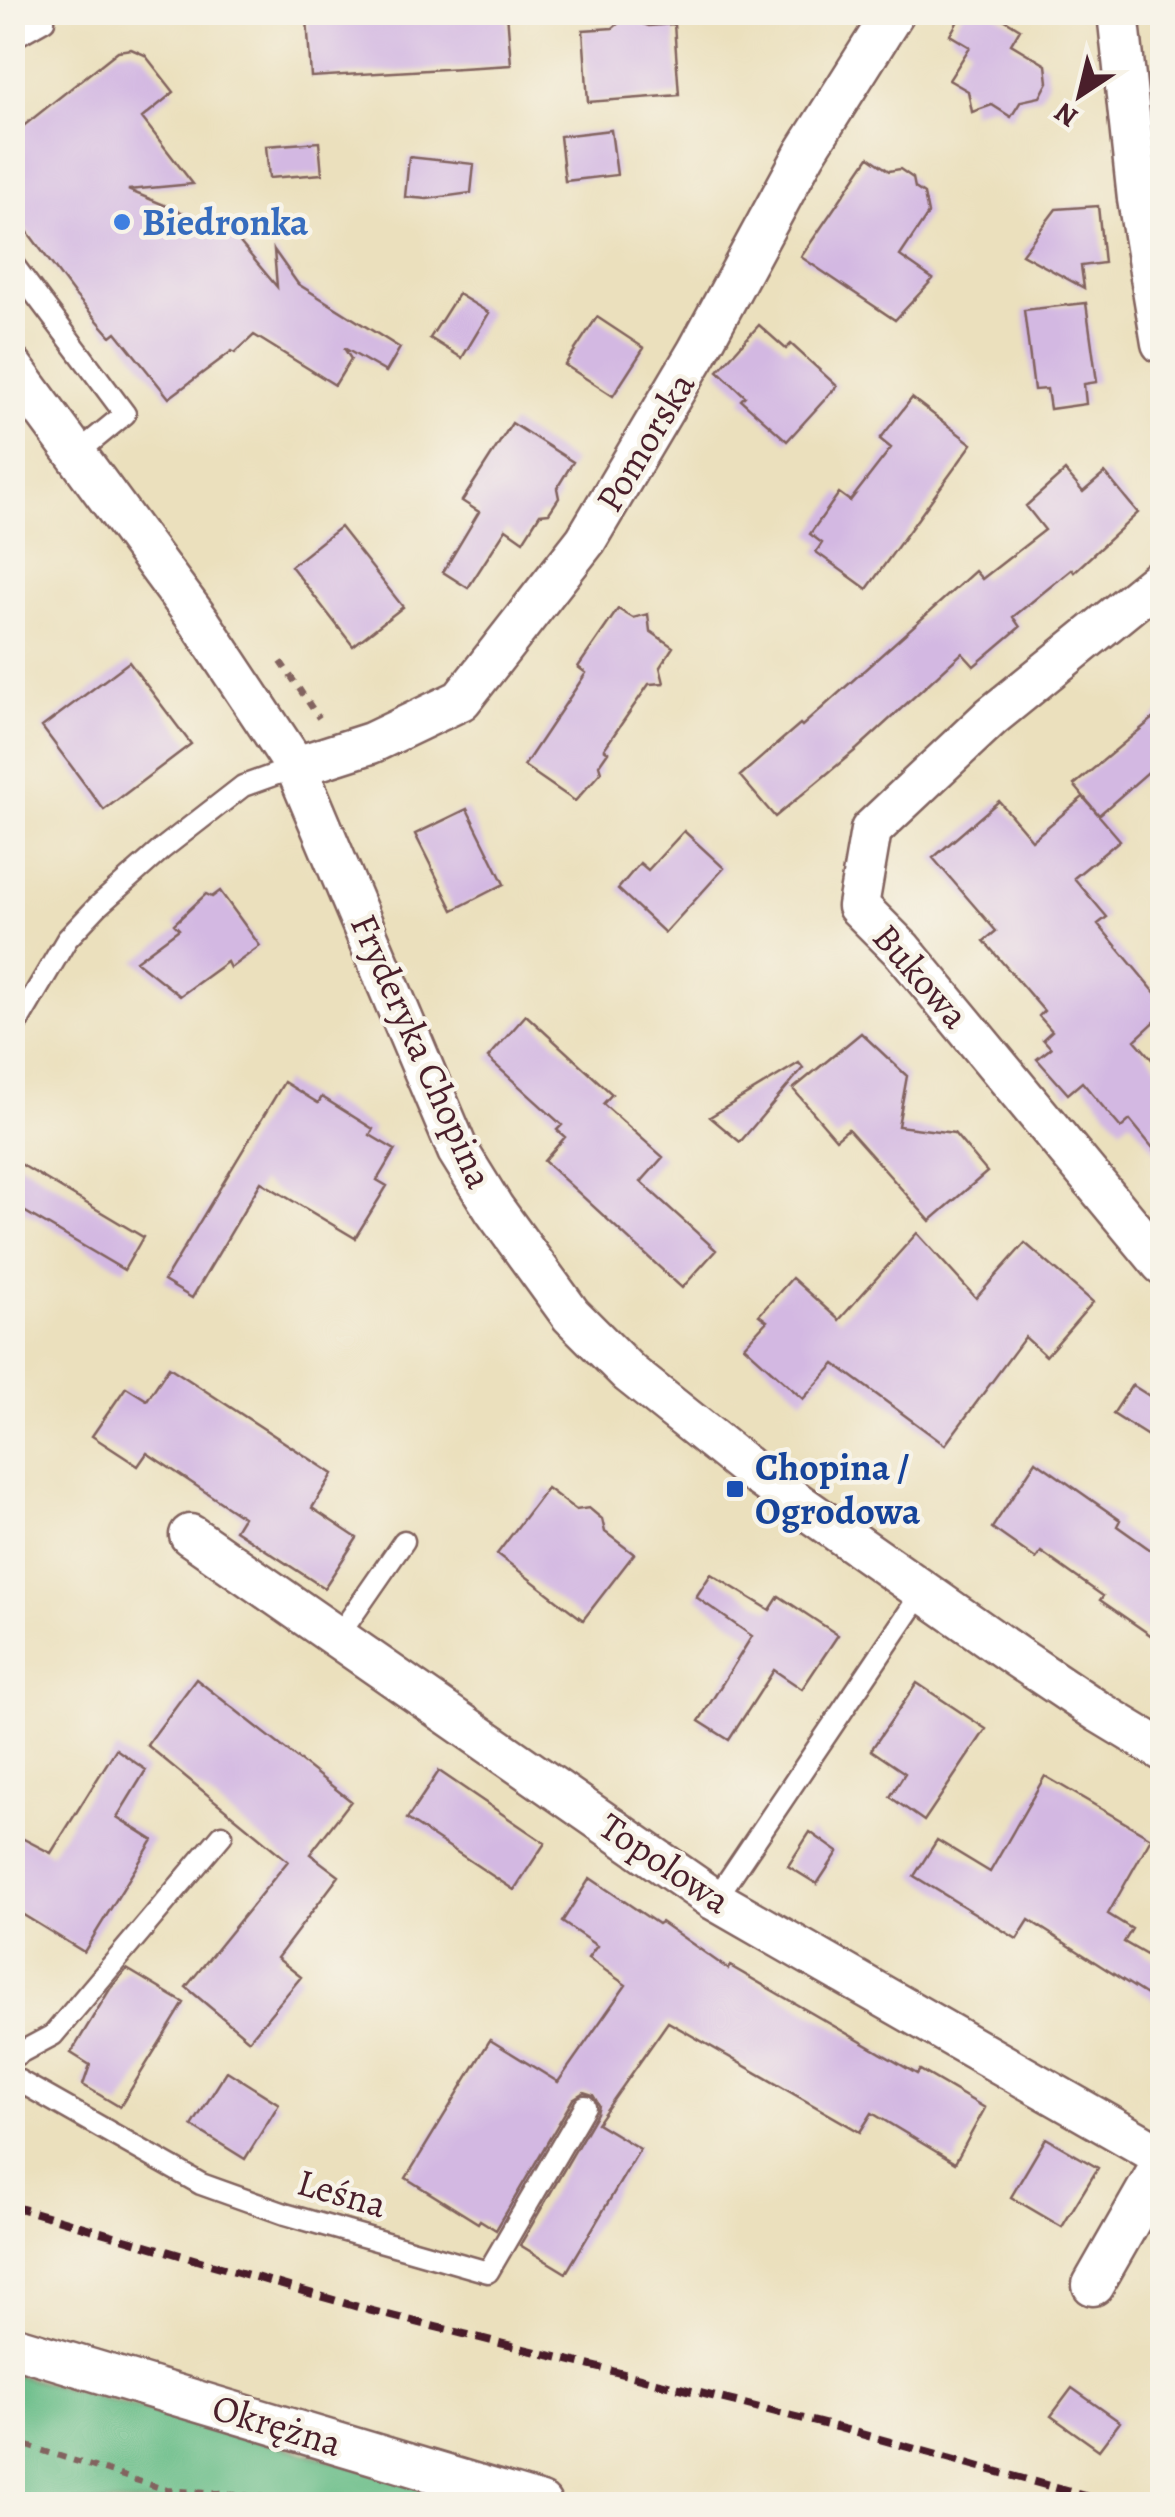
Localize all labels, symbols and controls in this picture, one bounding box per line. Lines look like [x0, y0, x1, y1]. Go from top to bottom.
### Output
north arrow [1030, 45, 1130, 145]
text: N [1047, 93, 1085, 136]
place label: Biedronka [142, 196, 309, 248]
marker: Biedronka [111, 211, 133, 233]
street label: Pomorska [583, 362, 707, 522]
street label: Fryderyka Chopina [338, 906, 506, 1197]
street label: Bukowa [861, 912, 981, 1040]
place label: Chopina / Ogrodowa [755, 1441, 921, 1537]
marker: Chopina / Ogrodowa [724, 1478, 746, 1500]
street label: Topolowa [589, 1800, 741, 1926]
street label: Leśna [292, 2156, 393, 2230]
street label: Okrężna [206, 2381, 348, 2469]

